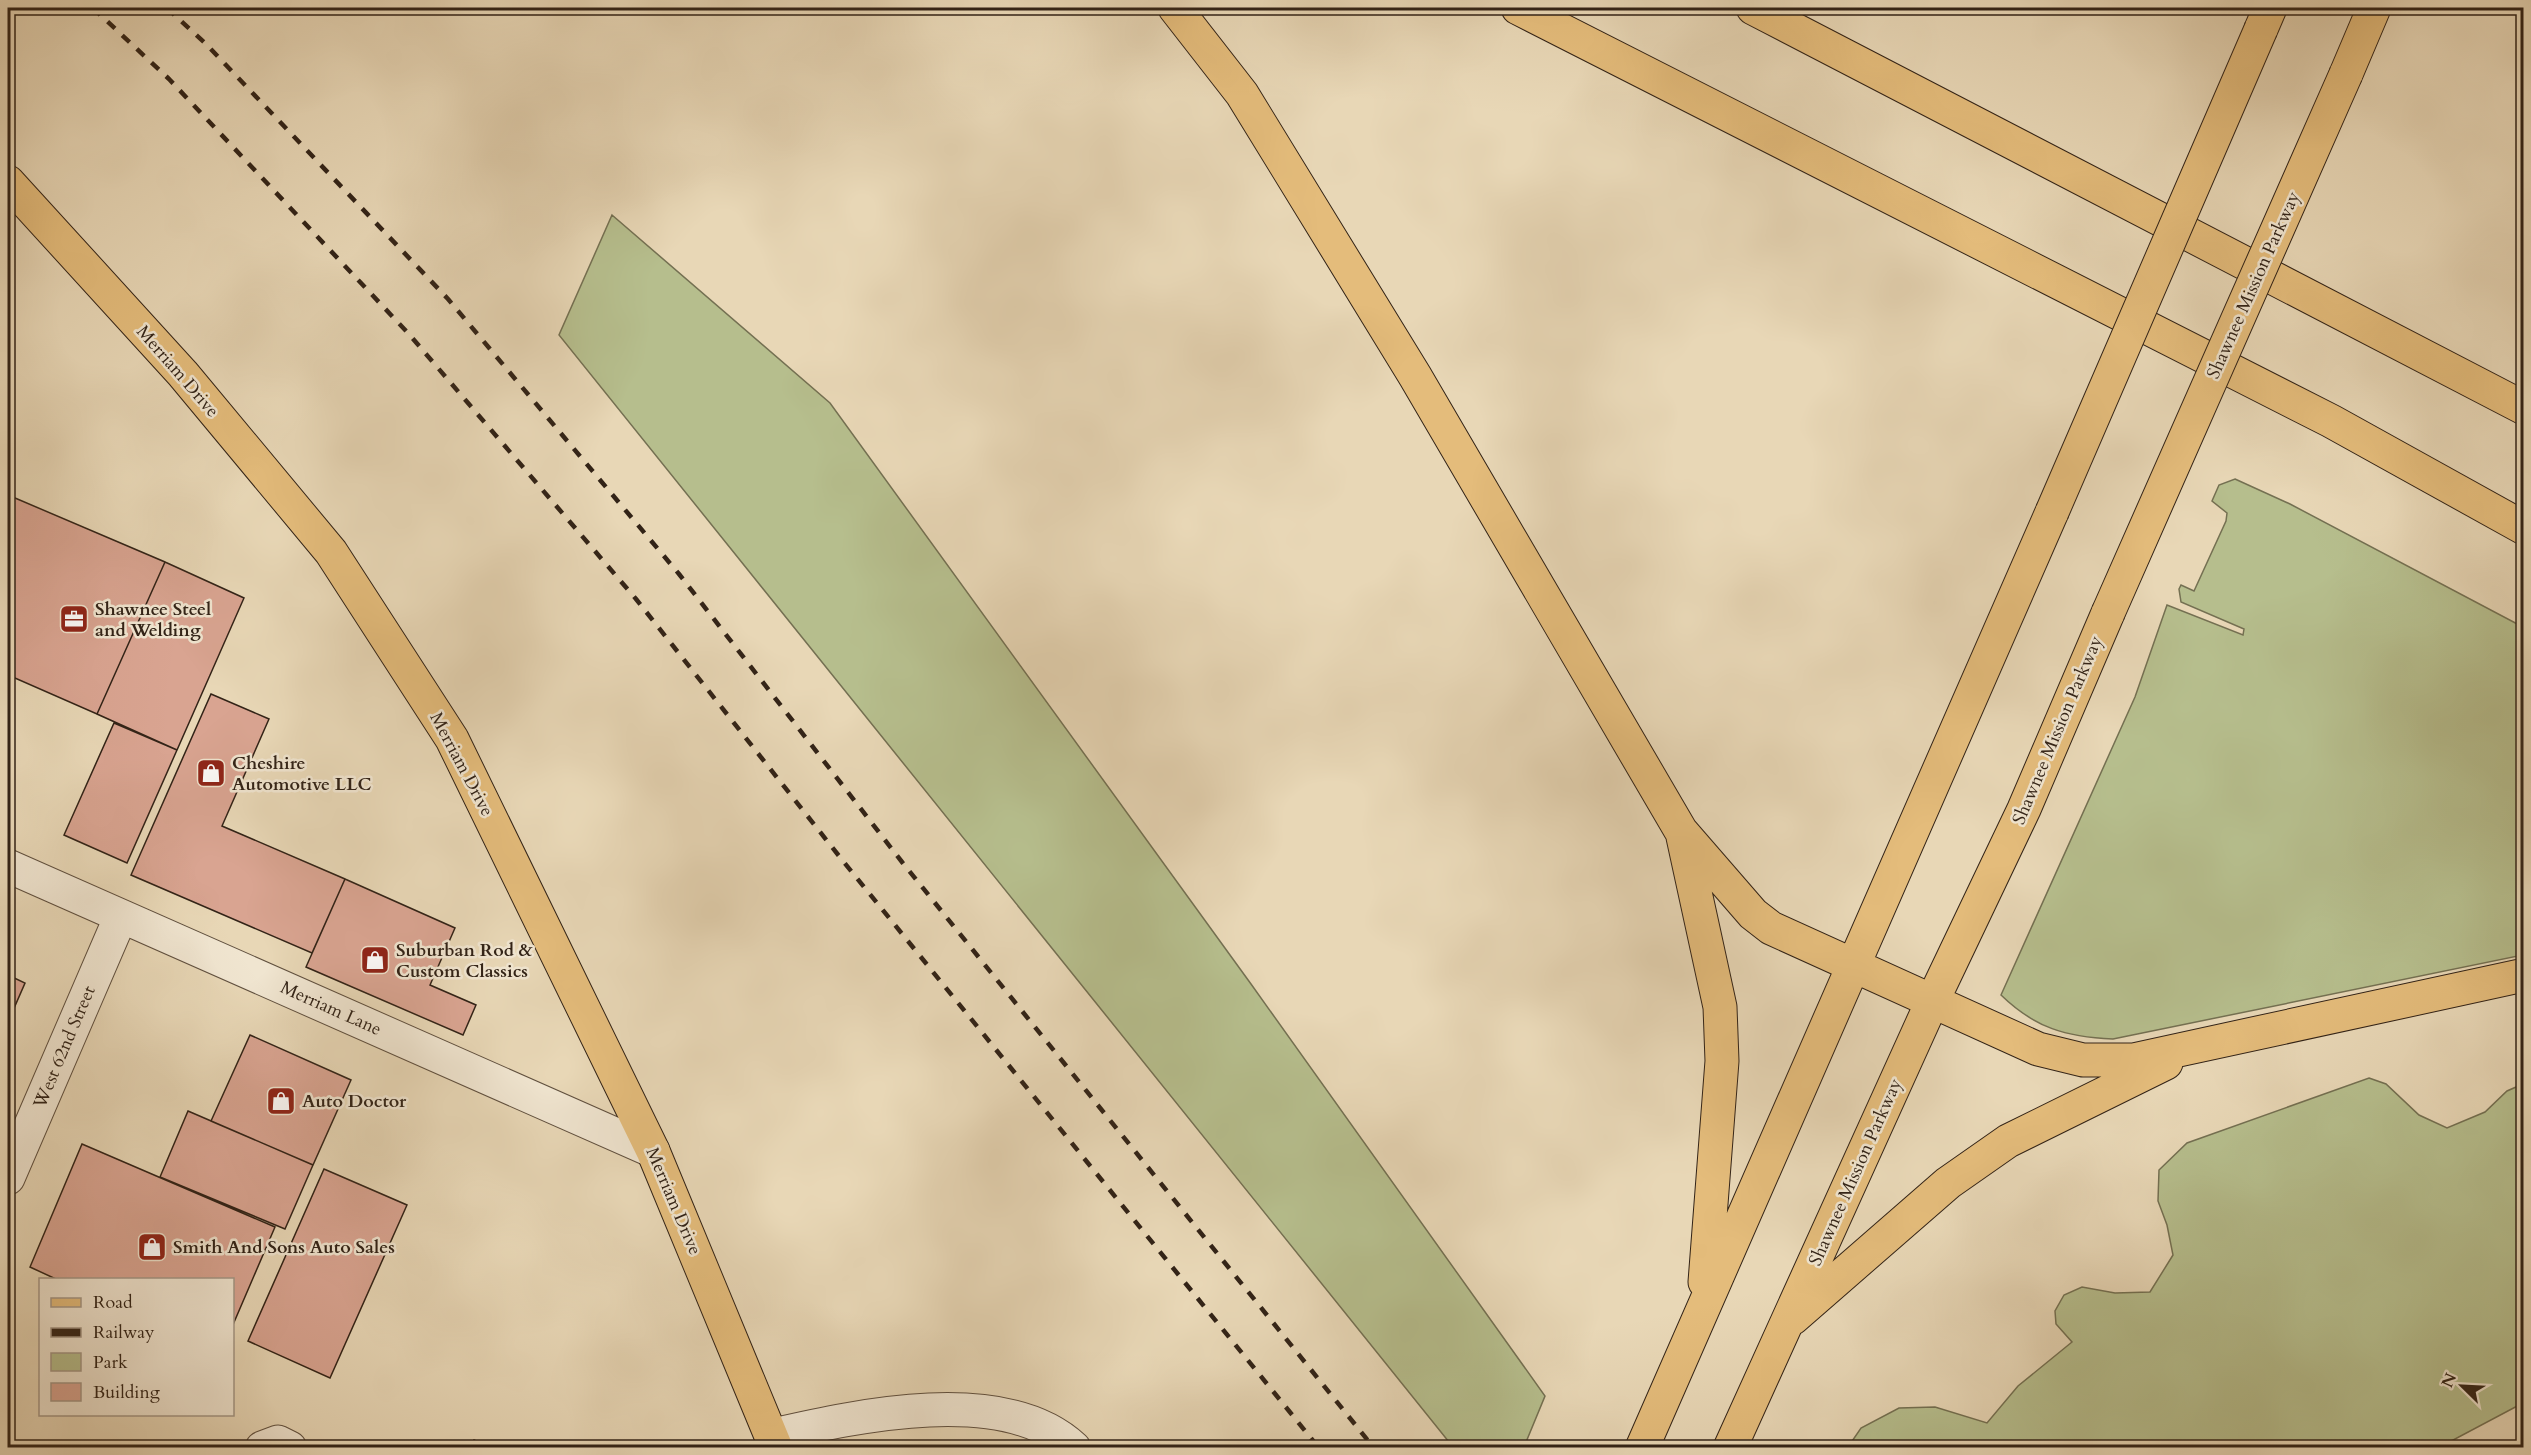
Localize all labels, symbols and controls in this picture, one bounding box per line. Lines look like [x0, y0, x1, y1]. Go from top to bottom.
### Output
street label: Shawnee Mission Parkway [2201, 187, 2306, 383]
street label: Merriam Drive [131, 320, 225, 423]
place label: Shawnee Steel and Welding [95, 597, 211, 643]
office icon: Shawnee Steel and Welding [58, 603, 90, 635]
street label: Shawnee Mission Parkway [2006, 632, 2109, 828]
street label: Merriam Drive [424, 708, 500, 821]
place label: Cheshire Automotive LLC [232, 751, 372, 797]
shop icon: Cheshire Automotive LLC [195, 757, 227, 789]
place label: Suburban Rod & Custom Classics [396, 938, 533, 984]
shop icon: Suburban Rod & Custom Classics [359, 944, 391, 976]
street label: Merriam Lane [276, 975, 385, 1042]
street label: West 62nd Street [27, 982, 102, 1113]
street label: Shawnee Mission Parkway [1803, 1074, 1908, 1270]
shop icon: Auto Doctor [265, 1085, 297, 1117]
place label: Auto Doctor [302, 1089, 407, 1114]
street label: Merriam Drive [640, 1144, 707, 1259]
shop icon: Smith And Sons Auto Sales [136, 1231, 168, 1263]
place label: Smith And Sons Auto Sales [173, 1235, 395, 1260]
legend [39, 1278, 234, 1416]
text: Road [93, 1290, 133, 1315]
text: Railway [93, 1320, 155, 1345]
text: Park [93, 1350, 128, 1375]
north arrow [2432, 1356, 2492, 1416]
text: N [2436, 1369, 2462, 1391]
text: Building [93, 1380, 161, 1405]

